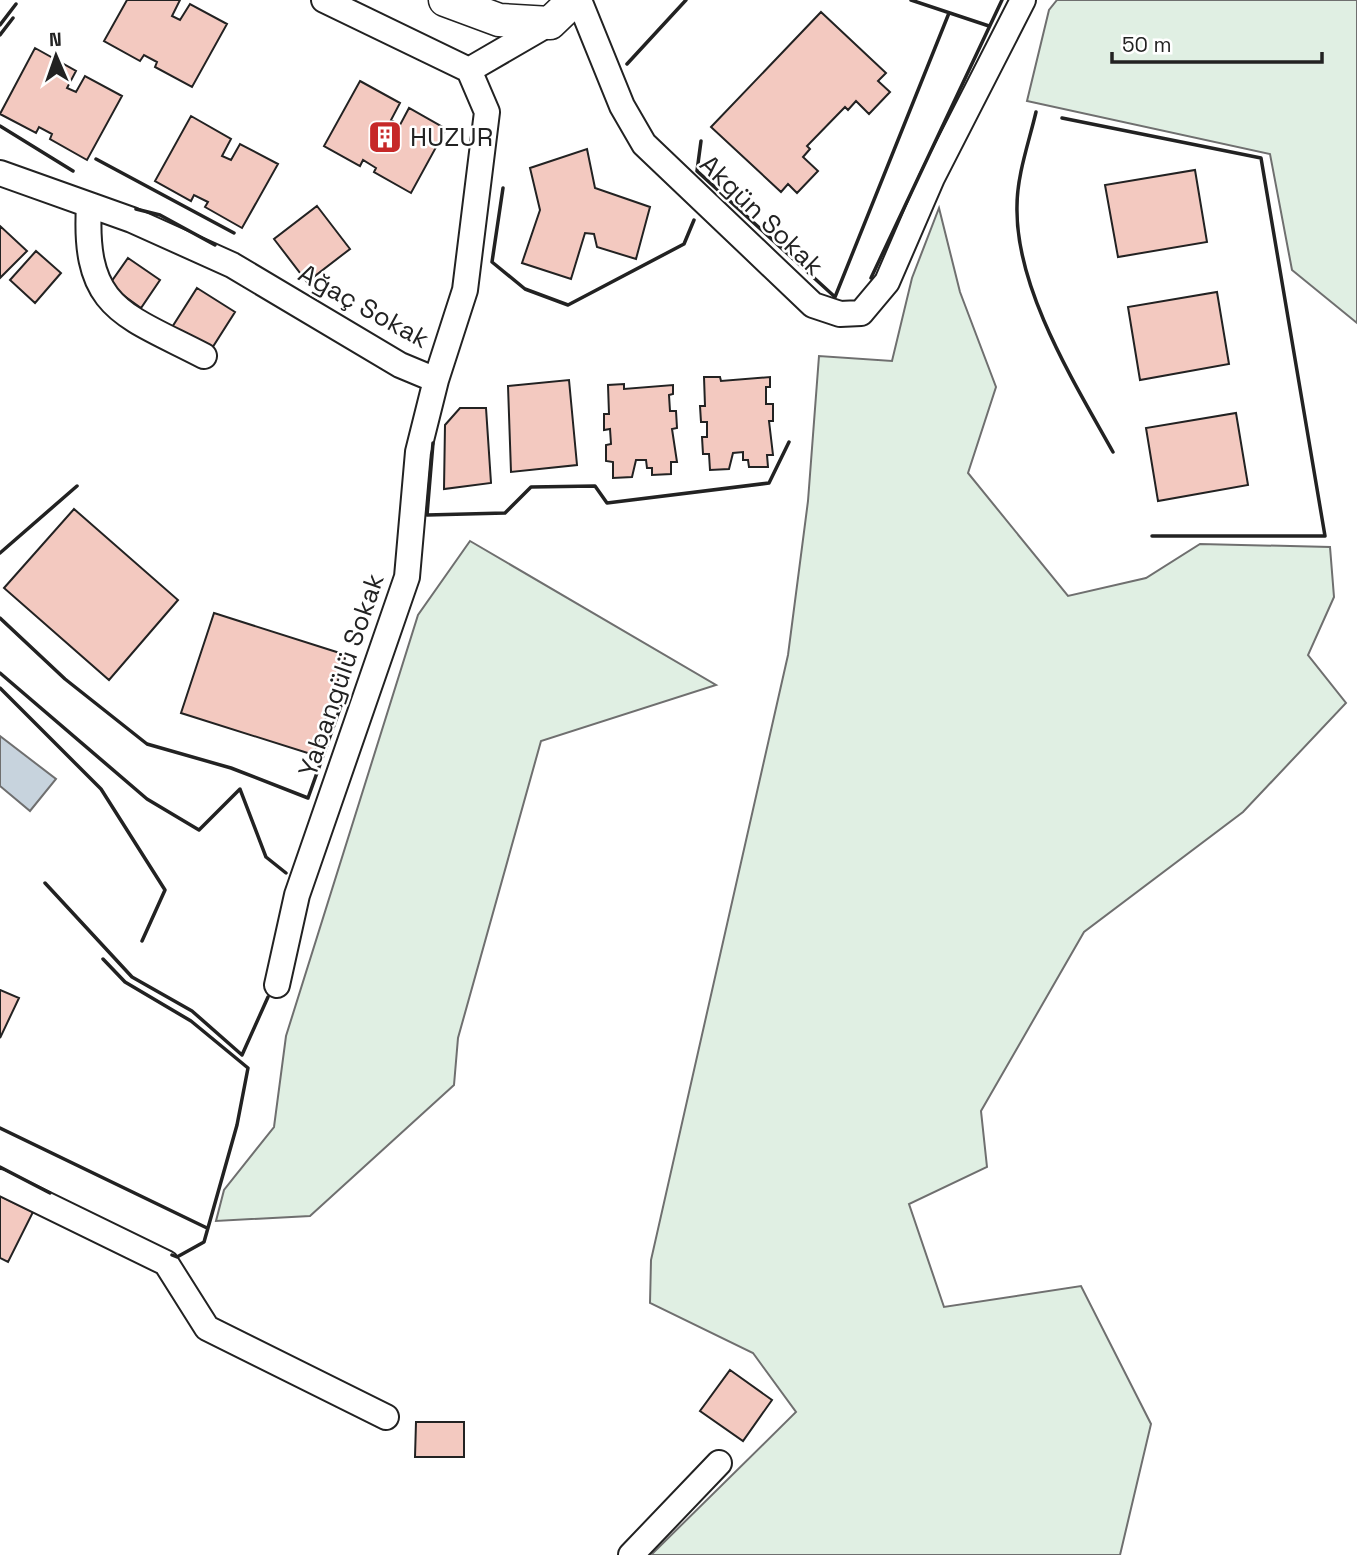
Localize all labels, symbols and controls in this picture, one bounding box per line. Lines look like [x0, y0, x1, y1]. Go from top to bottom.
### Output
north arrow [21, 21, 91, 91]
scale bar [1112, 21, 1322, 65]
text: N [49, 27, 62, 52]
text: 50 m [1122, 31, 1172, 58]
building icon: HUZUR [366, 118, 404, 156]
place label: HUZUR [410, 120, 493, 154]
street label: Akgün Sokak [693, 147, 831, 283]
street label: Ağaç Sokak [293, 256, 435, 356]
street label: Yabangülü Sokak [290, 569, 392, 781]

